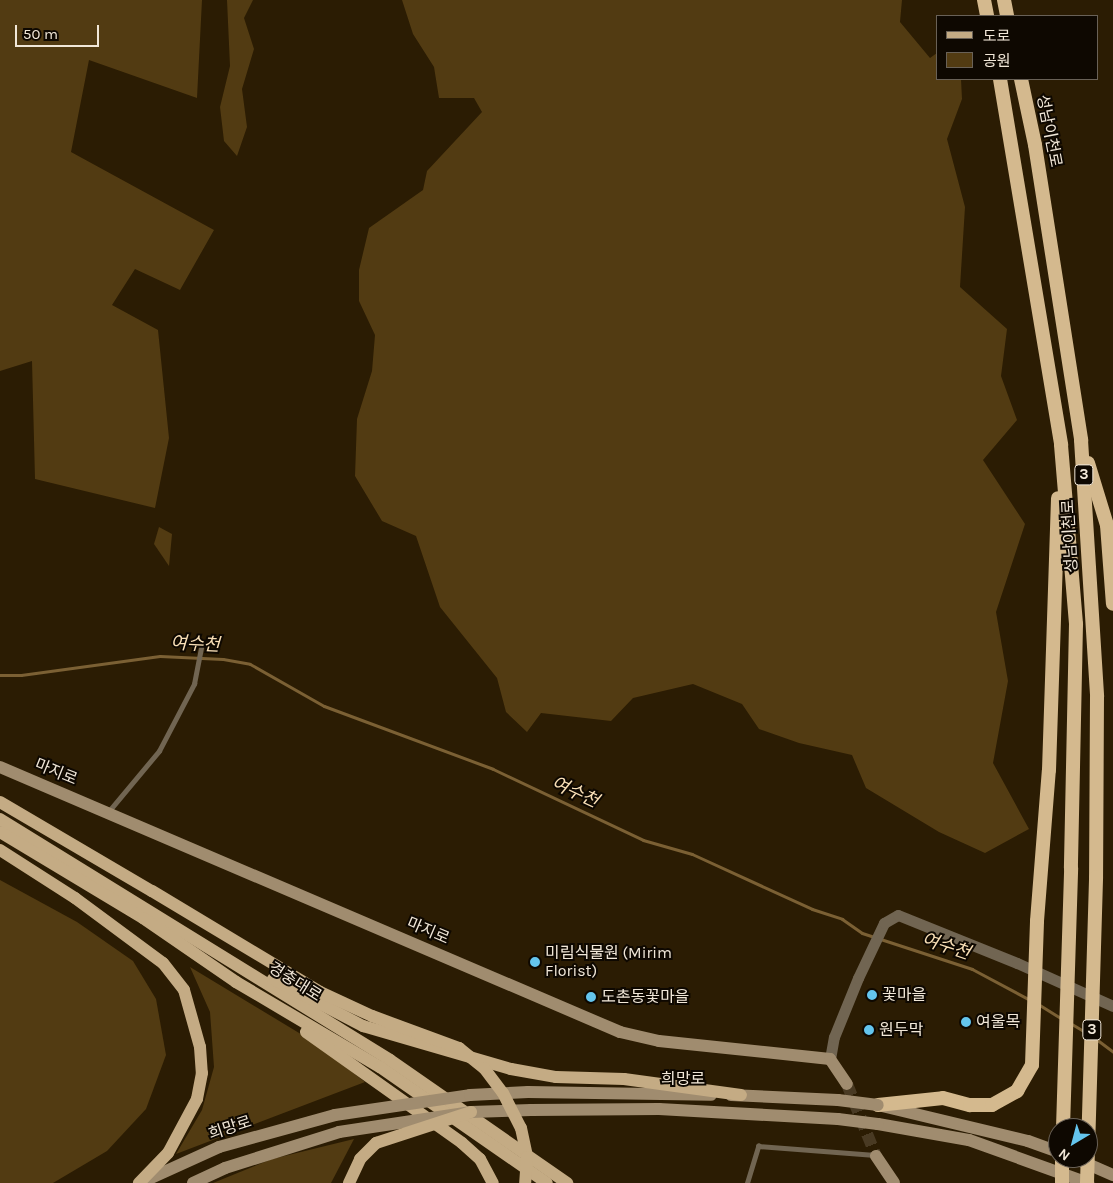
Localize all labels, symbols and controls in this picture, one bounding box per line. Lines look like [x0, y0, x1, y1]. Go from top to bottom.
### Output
scale bar [18, 15, 101, 47]
legend [936, 15, 1098, 80]
text: 50 m [23, 25, 58, 43]
text: 도로 [983, 27, 1011, 45]
text: 공원 [983, 52, 1011, 70]
street label: 성남이천로 [1033, 93, 1065, 169]
road number: 3 [1074, 462, 1094, 488]
street label: 성남이천로 [1058, 499, 1082, 573]
water label: 여수천 [170, 632, 220, 656]
street label: 마지로 [32, 755, 80, 789]
water label: 여수천 [548, 772, 602, 812]
street label: 마지로 [404, 914, 452, 948]
water label: 여수천 [919, 928, 973, 964]
place label: 미림식물원 (Mirim Florist) [545, 943, 672, 981]
marker: 미림식물원 (Mirim Florist) [529, 956, 541, 968]
street label: 경충대로 [265, 958, 325, 1006]
place label: 꽃마을 [882, 985, 926, 1005]
place label: 도촌동꽃마을 [601, 987, 689, 1007]
marker: 꽃마을 [866, 989, 878, 1001]
marker: 도촌동꽃마을 [585, 991, 597, 1003]
place label: 여울목 [976, 1012, 1020, 1032]
marker: 여울목 [960, 1016, 972, 1028]
road number: 3 [1082, 1018, 1102, 1042]
place label: 원두막 [879, 1020, 923, 1040]
marker: 원두막 [863, 1024, 875, 1036]
street label: 희망로 [661, 1069, 705, 1089]
street label: 희망로 [206, 1112, 254, 1144]
north arrow [1048, 1118, 1098, 1168]
text: N [1055, 1145, 1073, 1164]

